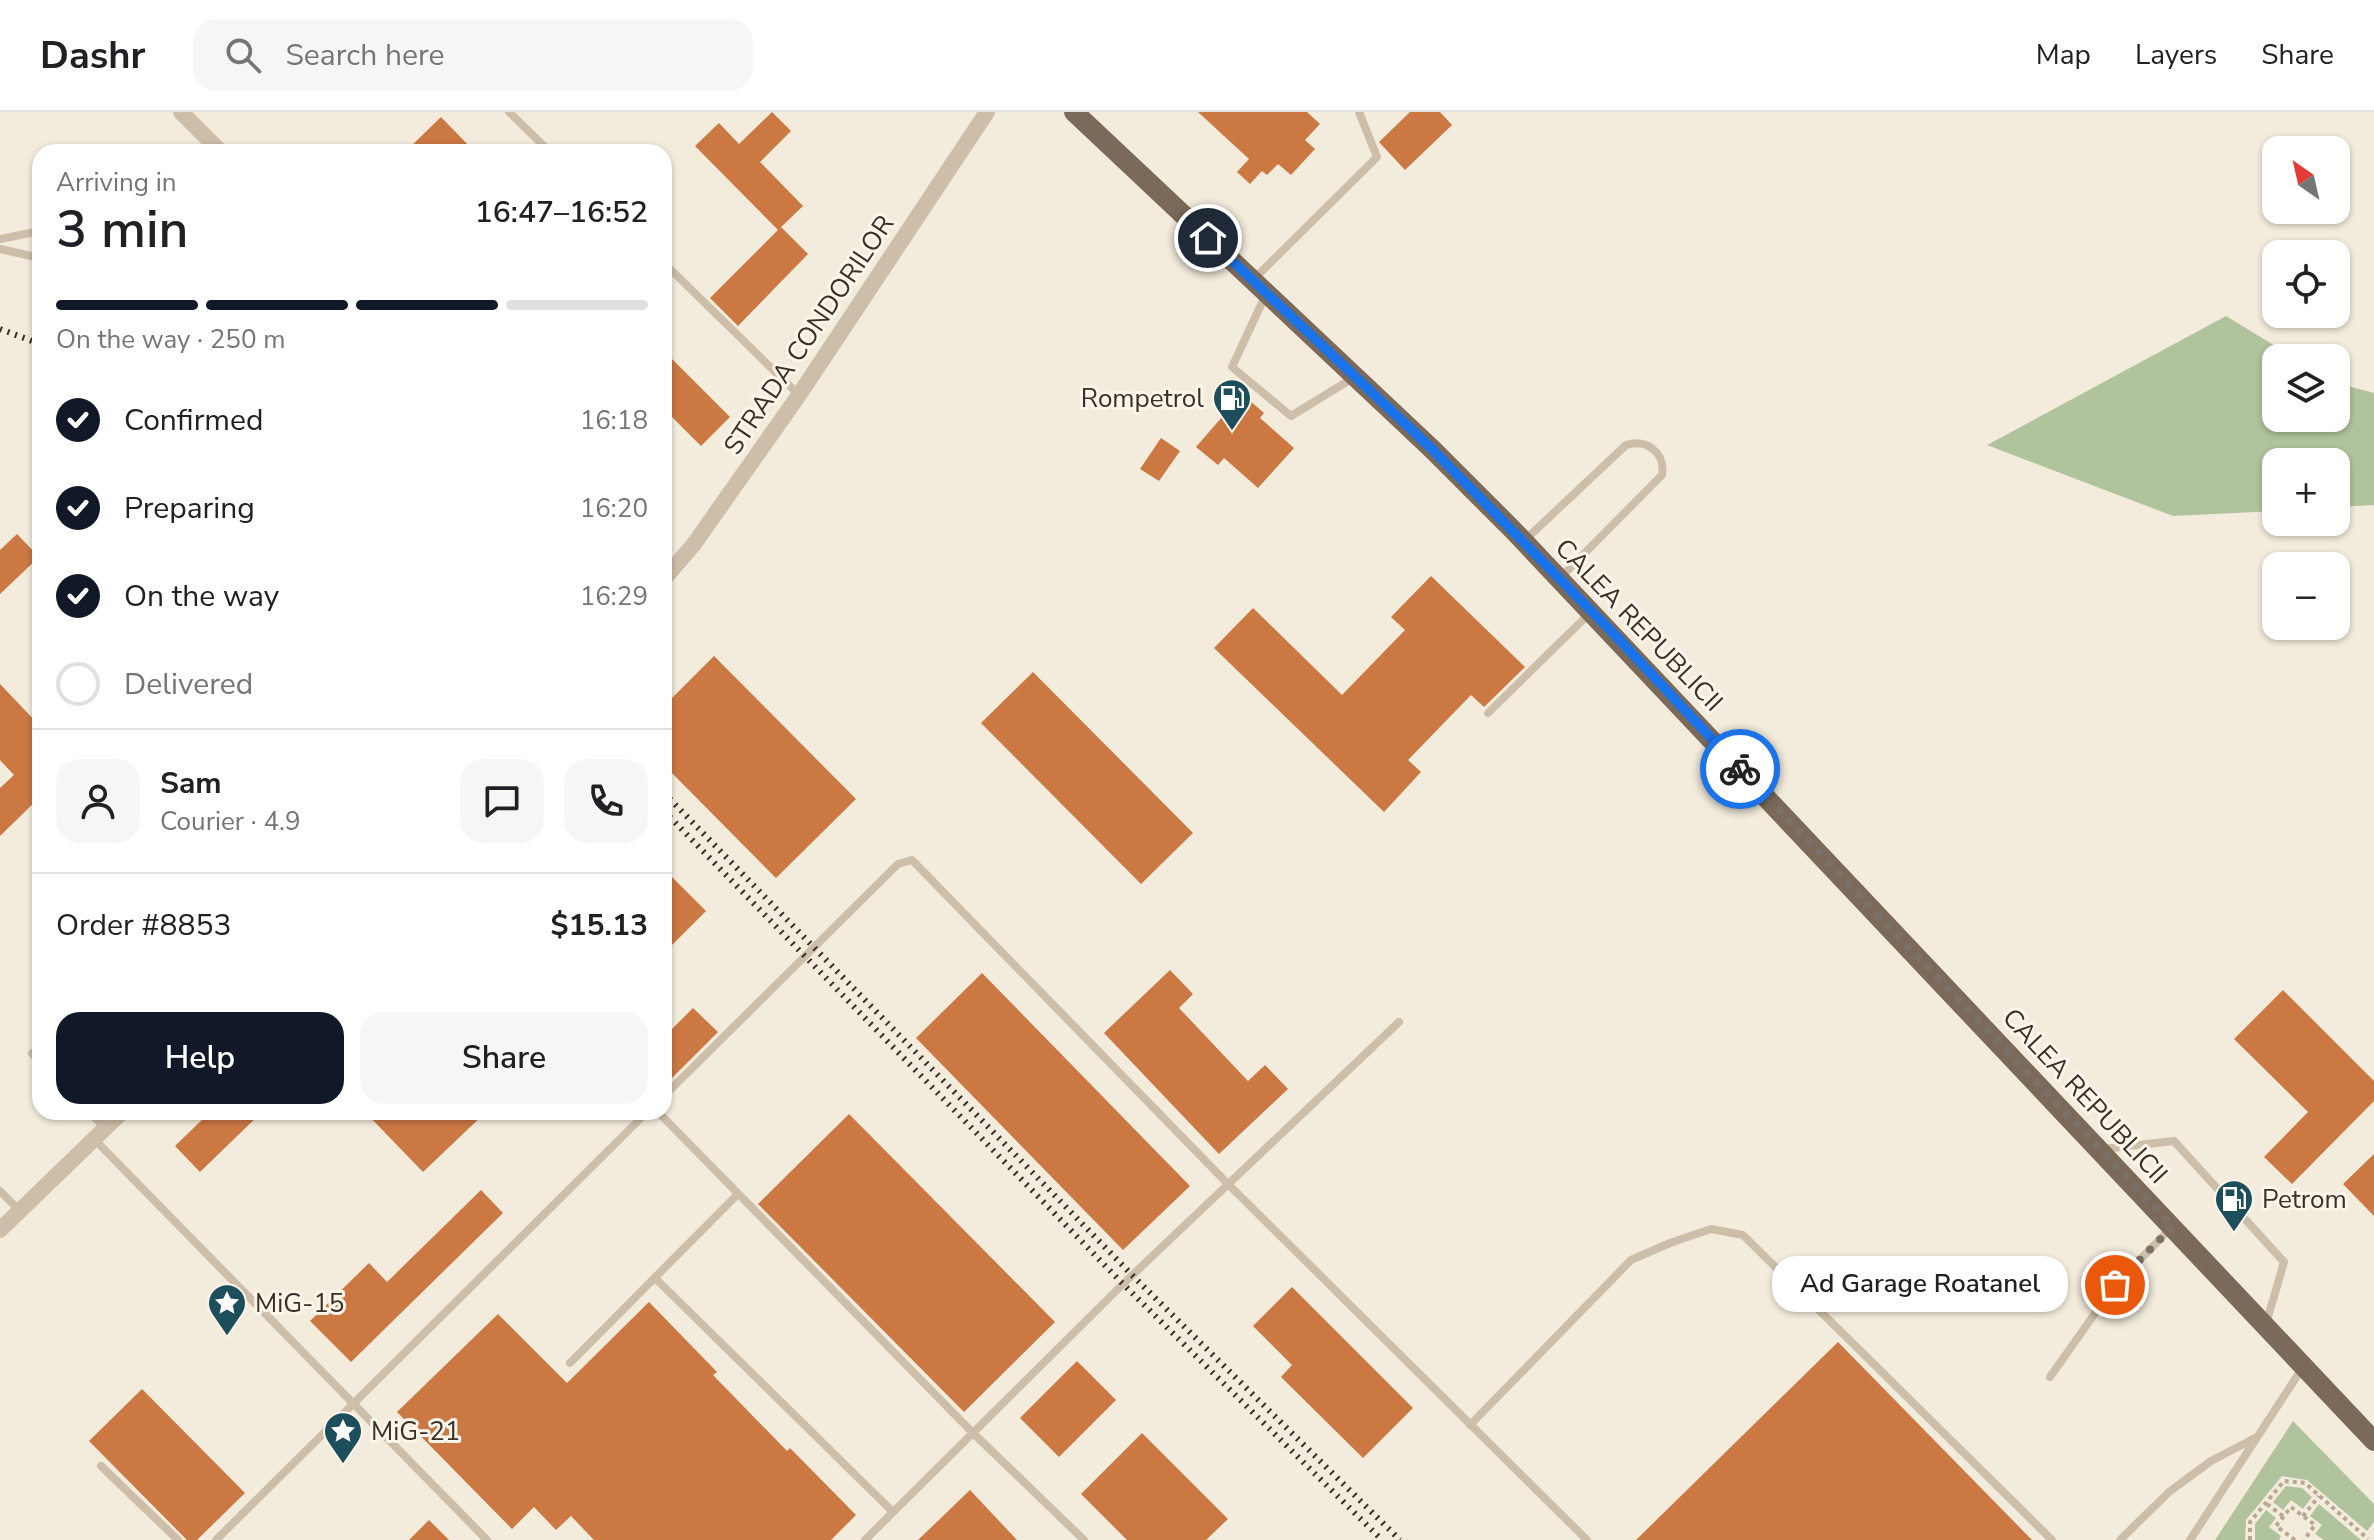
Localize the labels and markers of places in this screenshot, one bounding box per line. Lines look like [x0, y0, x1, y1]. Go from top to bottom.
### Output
pin [1174, 204, 1242, 272]
fuel station icon: Rompetrol [1211, 377, 1253, 432]
place label: Rompetrol [1081, 381, 1204, 416]
fuel station icon: Petrom [2213, 1178, 2255, 1233]
place label: Petrom [2262, 1182, 2347, 1217]
pin [2081, 1251, 2149, 1319]
callout: Ad Garage Roatanel [1771, 1257, 2067, 1313]
place icon: MiG-15 [206, 1282, 248, 1337]
place label: MiG-15 [255, 1286, 344, 1321]
place icon: MiG-21 [322, 1410, 364, 1465]
place label: MiG-21 [371, 1414, 460, 1449]

